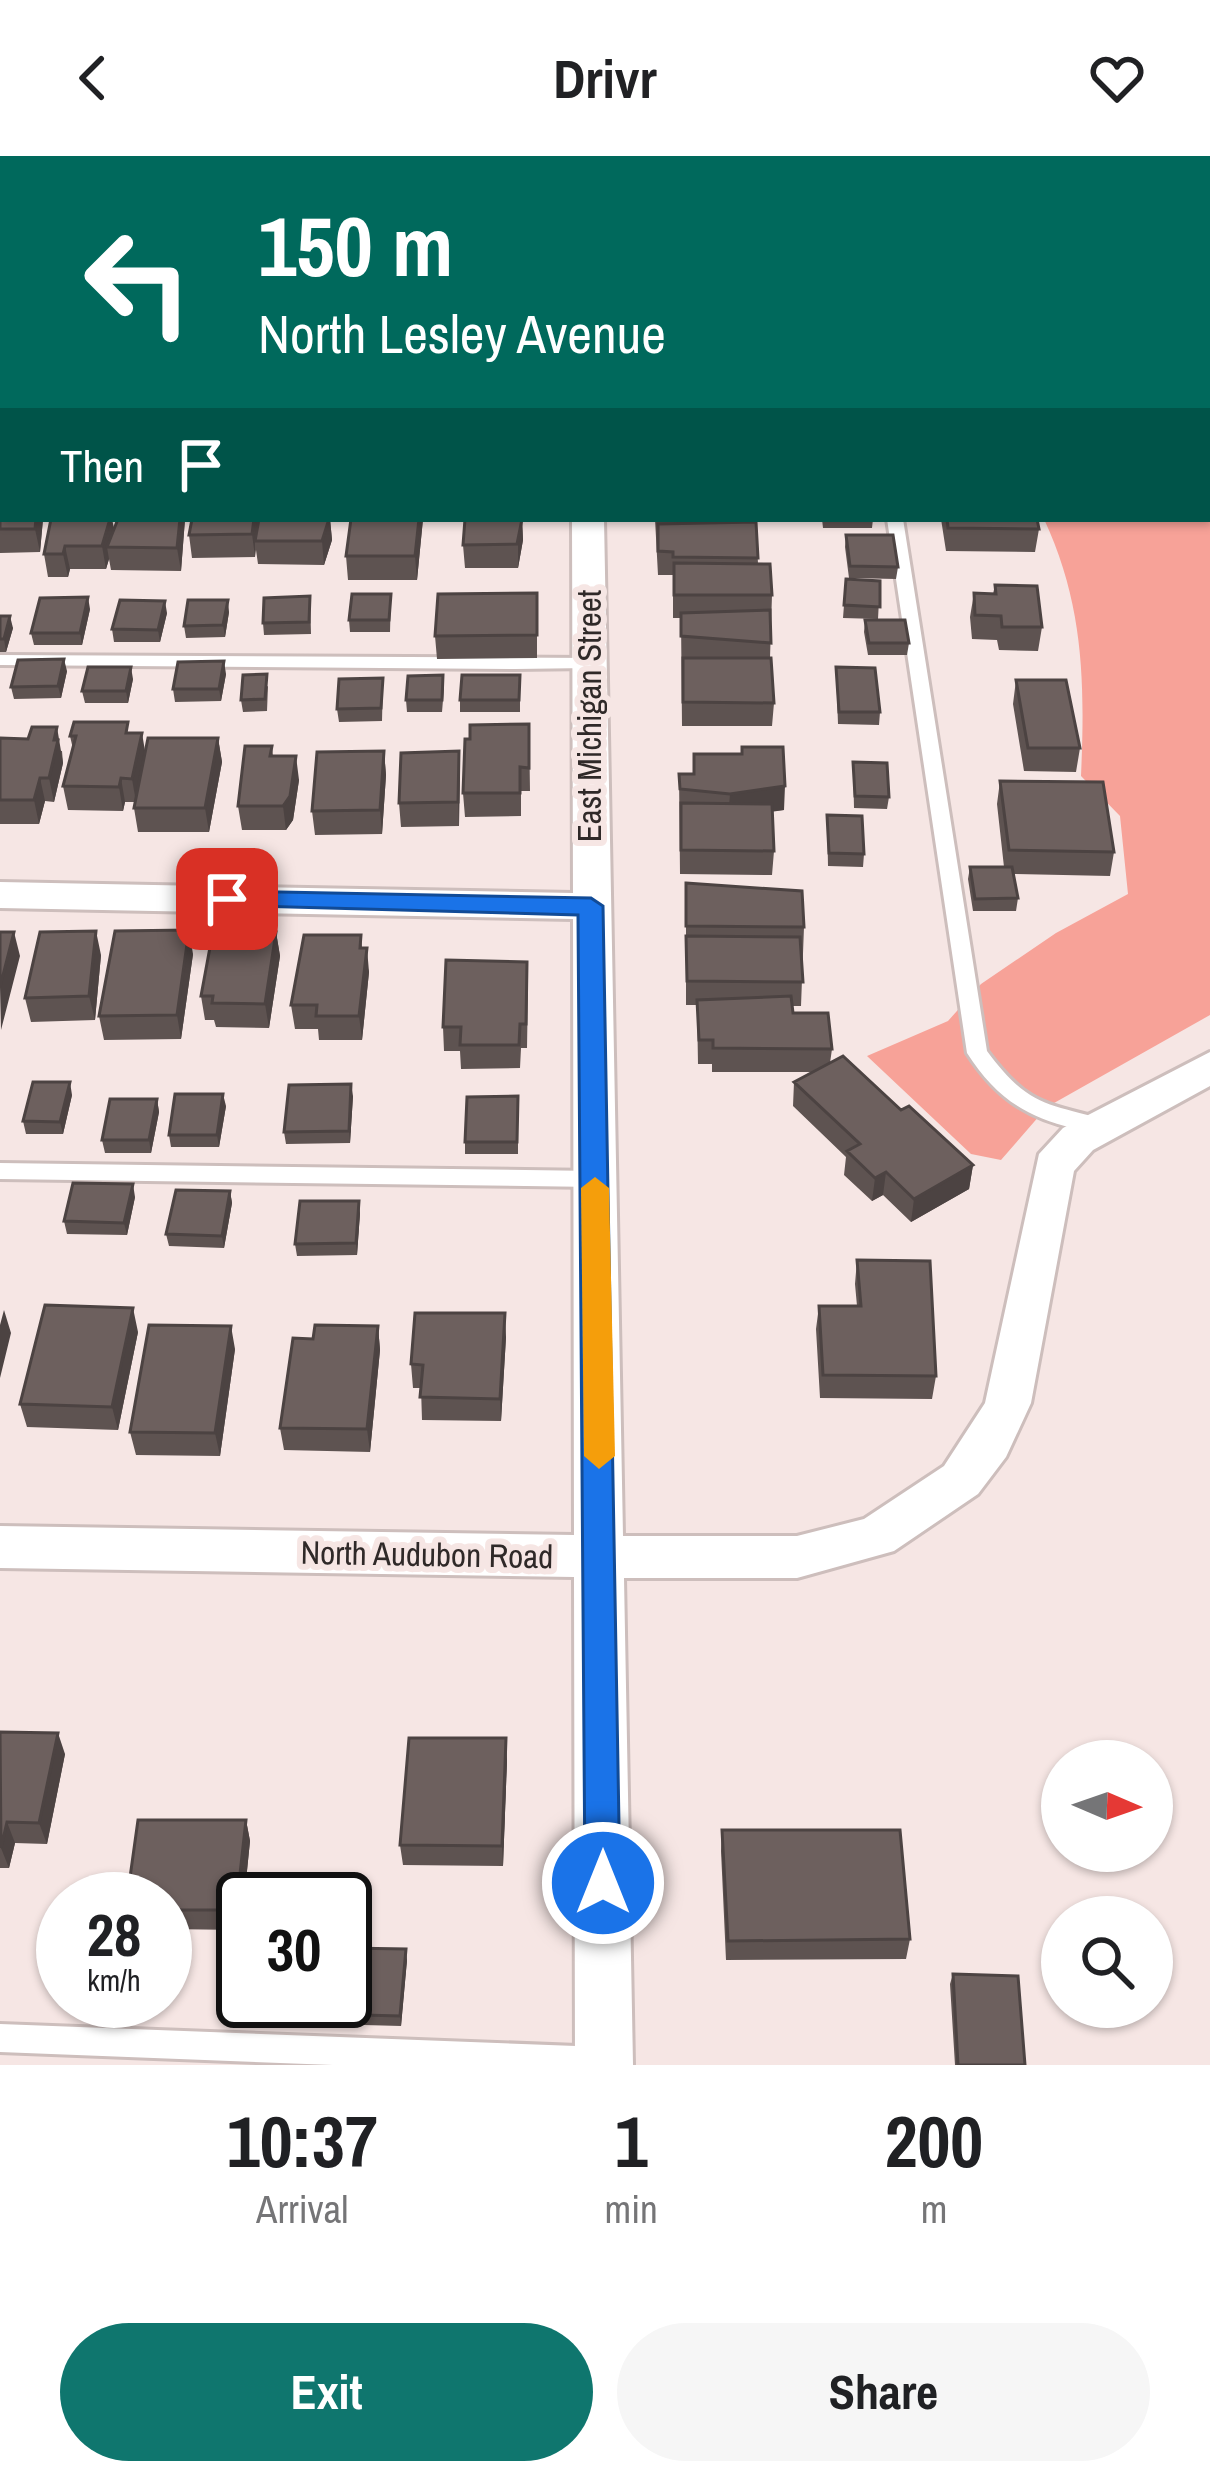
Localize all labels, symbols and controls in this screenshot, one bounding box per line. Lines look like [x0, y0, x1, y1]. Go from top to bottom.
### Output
text: Drivr [553, 42, 657, 115]
icon: back [60, 45, 126, 111]
icon: heart [1084, 45, 1150, 111]
text: 150 m [258, 189, 453, 302]
icon: left [60, 204, 216, 360]
text: North Lesley Avenue [258, 297, 666, 370]
icon: arrive [168, 432, 234, 498]
text: Then [60, 435, 144, 496]
street label: East Michigan Street [567, 590, 611, 842]
pin [176, 848, 278, 950]
icon: arrive [194, 866, 260, 932]
street label: North Audubon Road [300, 1530, 554, 1578]
north arrow [1041, 1740, 1173, 1872]
map controls [1041, 1740, 1173, 2028]
position arrow [540, 1820, 666, 1946]
speed limit sign: 30 [216, 1872, 372, 2028]
text: 28 [87, 1894, 141, 1975]
button: search [1041, 1896, 1173, 2028]
text: km/h [87, 1960, 141, 2000]
text: 10:37 [227, 2092, 378, 2189]
text: 1 [615, 2092, 648, 2189]
text: 200 [885, 2092, 983, 2189]
text: Arrival [256, 2183, 348, 2235]
text: min [605, 2183, 658, 2235]
text: m [921, 2183, 947, 2235]
button: Exit [60, 2323, 593, 2461]
button: Share [617, 2323, 1150, 2461]

